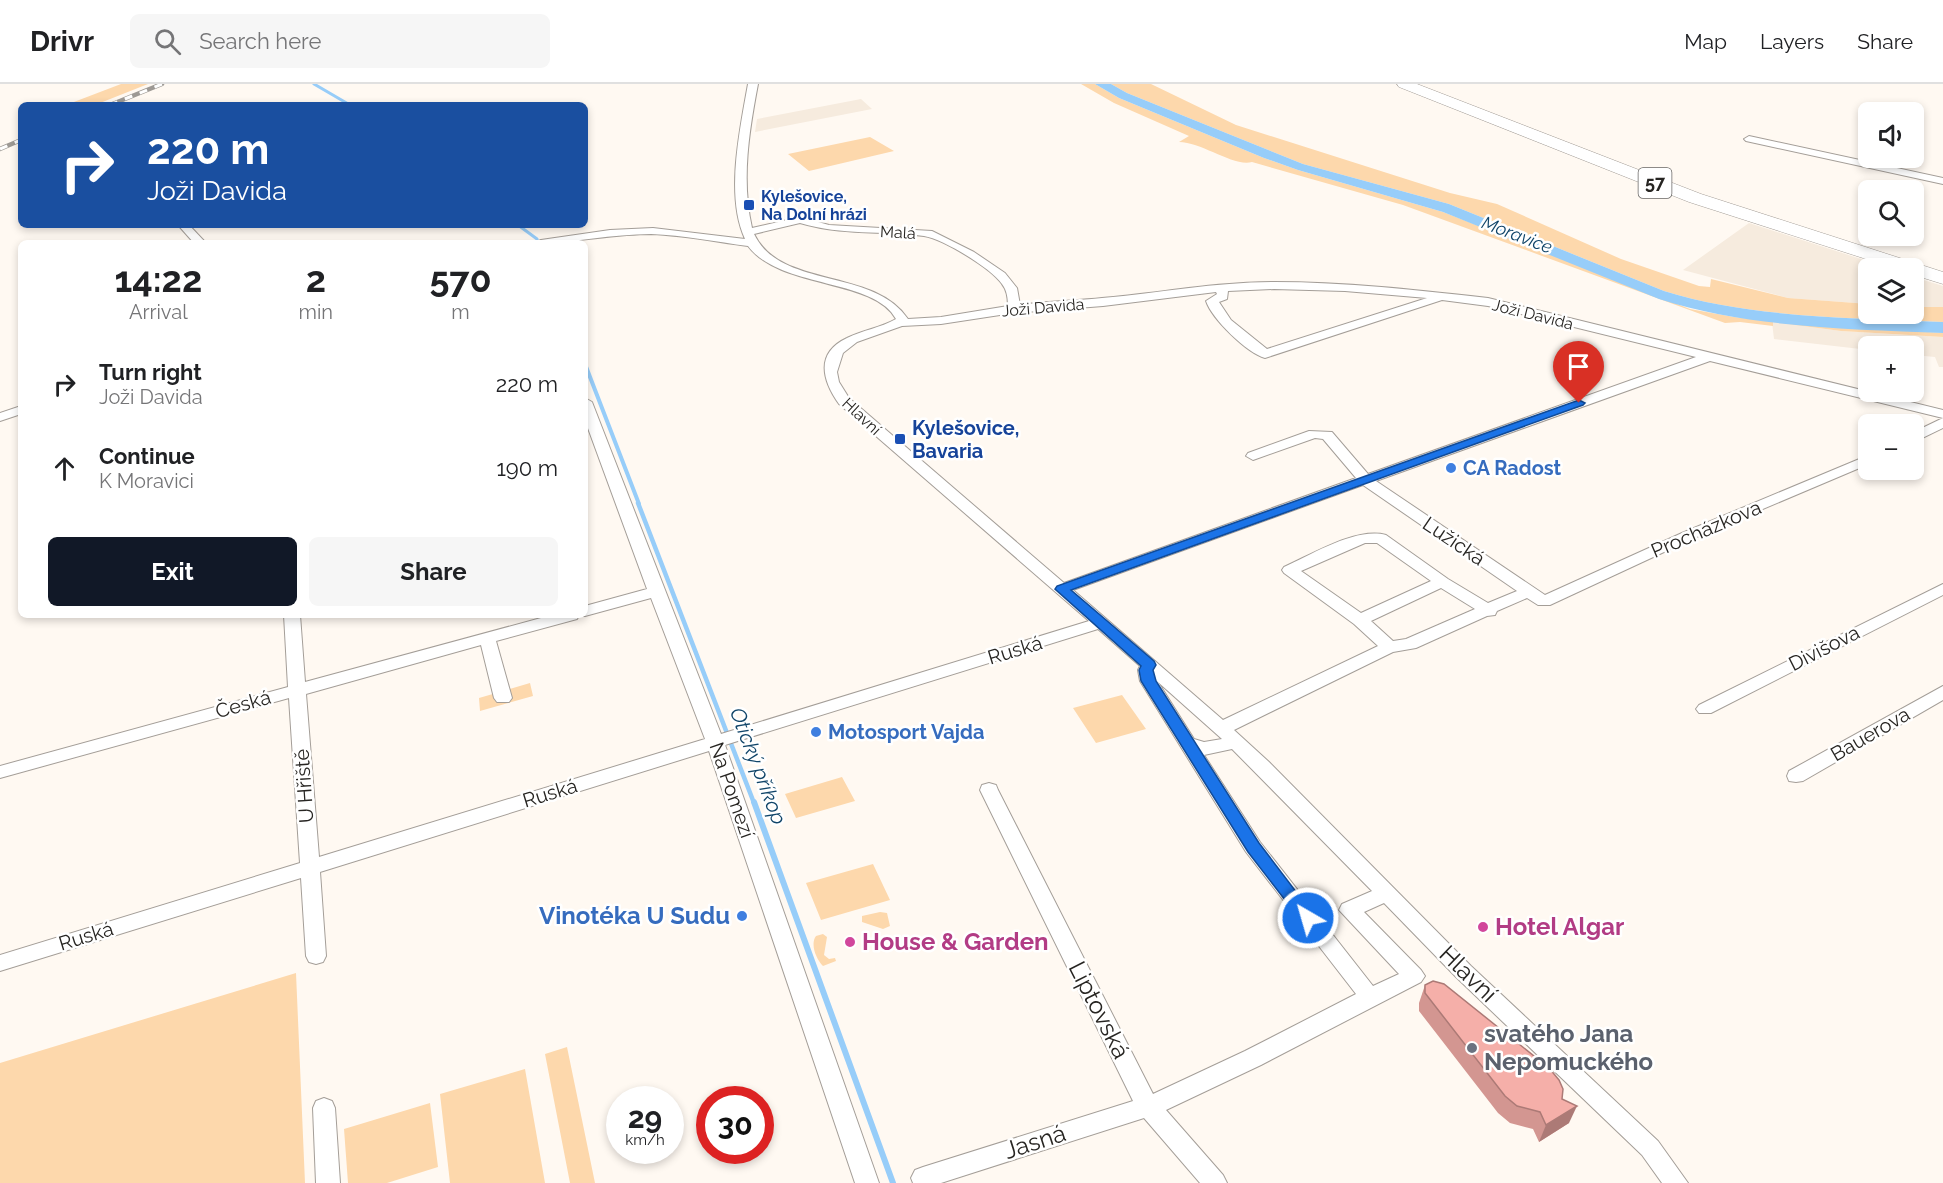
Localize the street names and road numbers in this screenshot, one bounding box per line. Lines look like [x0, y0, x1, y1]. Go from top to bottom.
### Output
road number: 57 [1638, 168, 1672, 198]
street label: Malá [880, 222, 916, 243]
street label: Joži Davida [1001, 294, 1085, 321]
street label: Joži Davida [1490, 295, 1575, 334]
street label: Hlavní [838, 394, 885, 439]
street label: Procházkova [1647, 495, 1765, 563]
street label: Lužická [1418, 511, 1490, 571]
street label: Divišova [1785, 620, 1863, 676]
street label: Ruská [985, 630, 1045, 670]
street label: Česká [212, 684, 274, 723]
street label: Bauerova [1826, 702, 1914, 766]
street label: Na Pomezí [704, 739, 760, 842]
street label: U Hřiště [289, 748, 319, 824]
street label: Ruská [520, 773, 580, 813]
street label: Ruská [56, 916, 116, 956]
street label: Hlavní [1433, 939, 1504, 1009]
street label: Liptovská [1063, 956, 1136, 1063]
street label: Jasná [1000, 1118, 1069, 1165]

